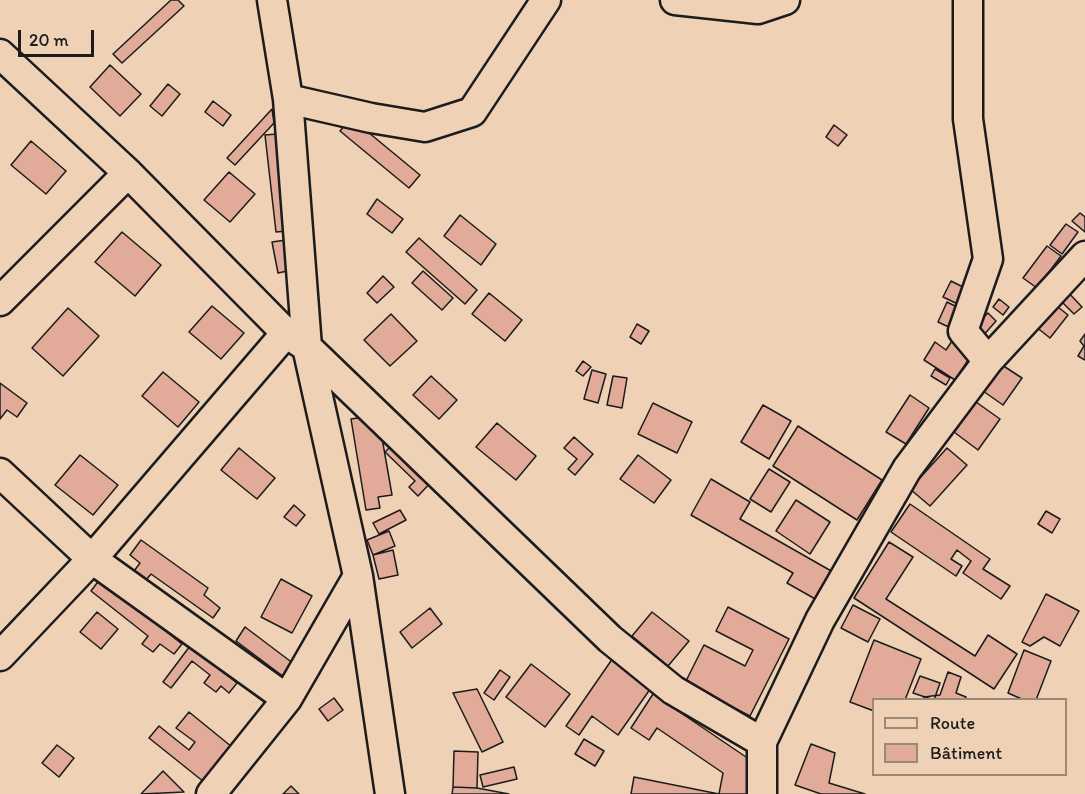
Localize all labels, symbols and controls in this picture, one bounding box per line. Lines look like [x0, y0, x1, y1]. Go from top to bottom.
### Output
scale bar [21, 18, 98, 56]
text: 20 m [29, 29, 69, 51]
legend [872, 698, 1067, 776]
text: Route [930, 712, 975, 734]
text: Bâtiment [930, 742, 1002, 764]

